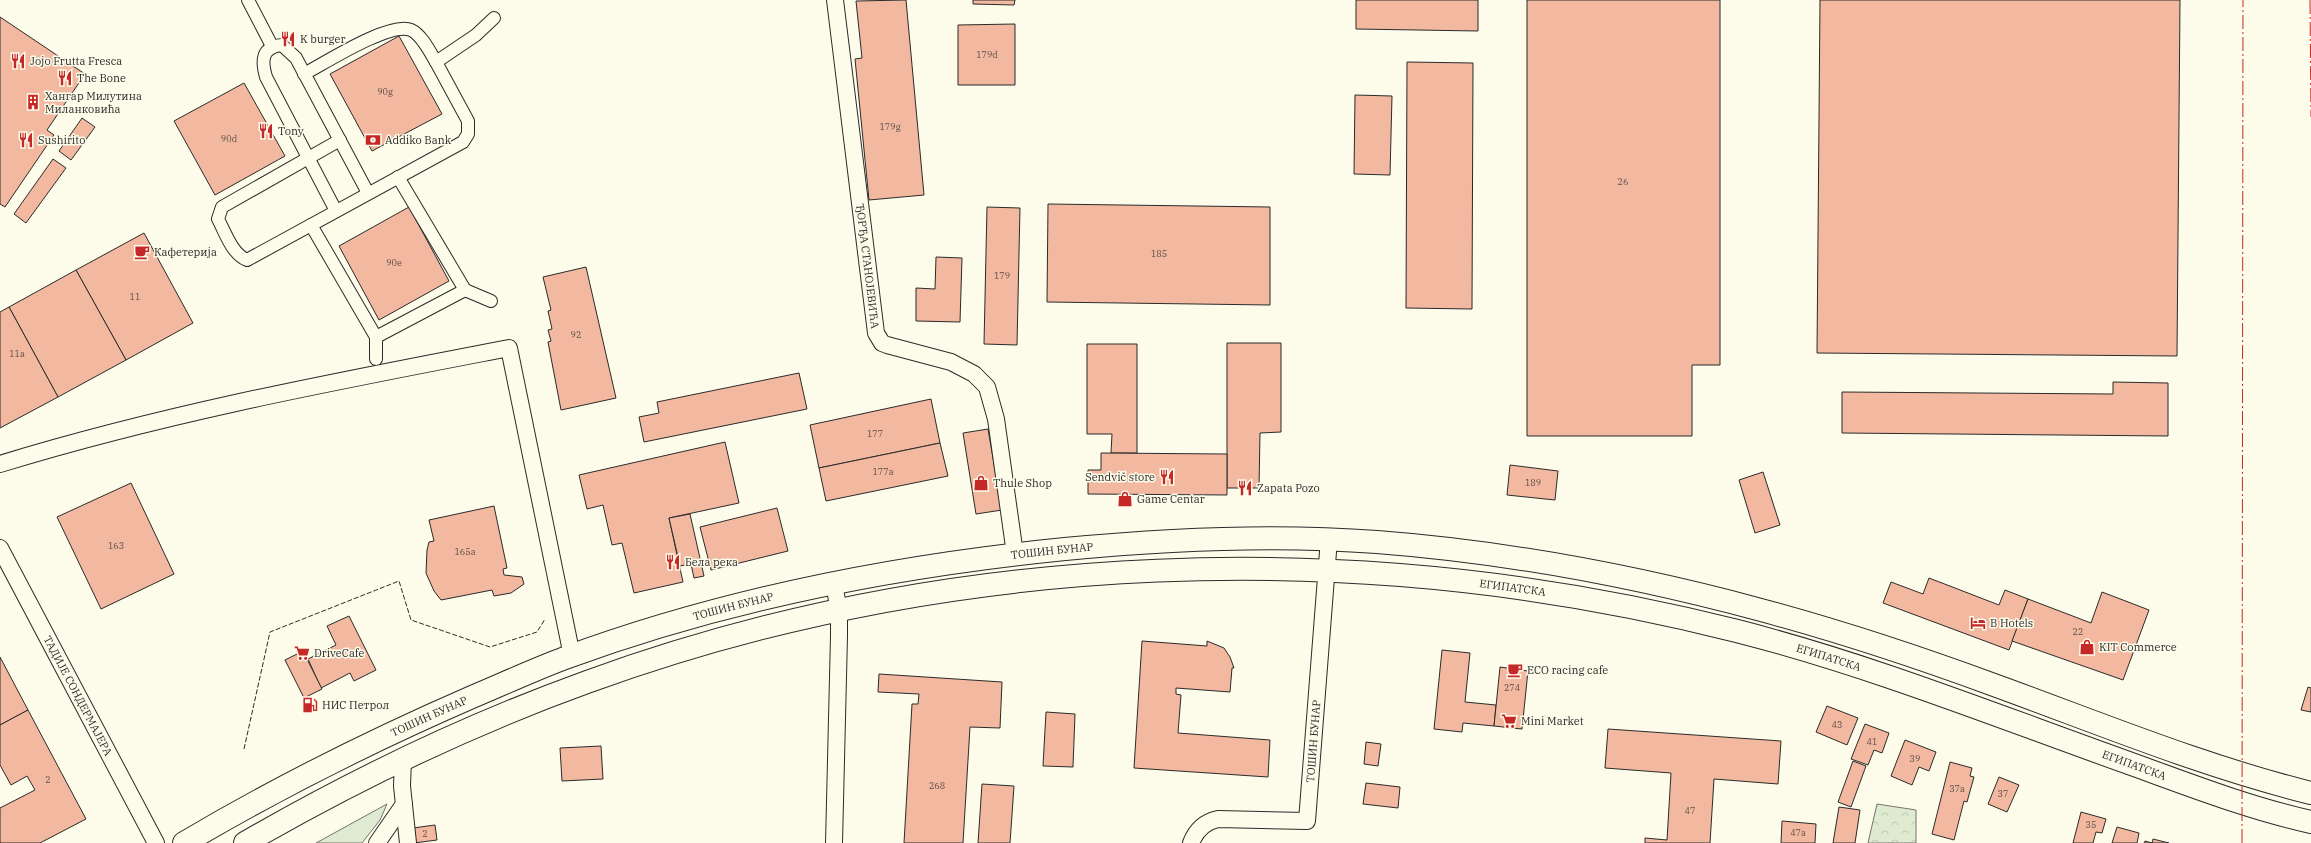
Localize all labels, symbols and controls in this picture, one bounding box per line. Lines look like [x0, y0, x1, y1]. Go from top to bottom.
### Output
restaurant icon: K burger [279, 30, 297, 48]
place label: K burger [300, 32, 345, 46]
house number: 179d [976, 49, 998, 60]
restaurant icon: Jojo Frutta Fresca [9, 52, 27, 70]
place label: Jojo Frutta Fresca [30, 54, 122, 68]
restaurant icon: The Bone [56, 69, 74, 87]
place label: The Bone [77, 71, 126, 85]
house number: 90g [377, 86, 393, 97]
place label: Хангар Милутина Миланковића [45, 89, 142, 116]
building icon: Хангар Милутина Миланковића [24, 93, 42, 111]
house number: 179g [879, 121, 901, 132]
restaurant icon: Tony [257, 122, 275, 140]
place label: Tony [278, 124, 304, 138]
restaurant icon: Sushirito [17, 131, 35, 149]
bank icon: Addiko Bank [364, 131, 382, 149]
place label: Sushirito [38, 133, 85, 147]
house number: 90d [221, 133, 238, 144]
place label: Addiko Bank [385, 133, 452, 147]
house number: 26 [1618, 176, 1628, 187]
street label: ЂОРЂА СТАНОЈЕВИЋА [853, 203, 882, 330]
cafe icon: Кафетерија [133, 243, 151, 261]
place label: Кафетерија [154, 245, 217, 259]
house number: 185 [1151, 248, 1167, 259]
house number: 90e [386, 257, 402, 268]
house number: 179 [994, 270, 1010, 281]
house number: 11 [130, 291, 140, 302]
house number: 92 [571, 329, 581, 340]
house number: 11a [9, 348, 25, 359]
house number: 177 [867, 428, 883, 439]
house number: 177a [872, 466, 894, 477]
restaurant icon: Sendvič store [1158, 468, 1176, 486]
place label: Sendvič store [1085, 470, 1155, 484]
shop icon: Thule Shop [972, 474, 990, 492]
place label: Thule Shop [993, 476, 1052, 490]
house number: 189 [1525, 477, 1541, 488]
restaurant icon: Zapata Pozo [1236, 479, 1254, 497]
place label: Zapata Pozo [1257, 481, 1320, 495]
shop icon: Game Centar [1116, 490, 1134, 508]
place label: Game Centar [1137, 492, 1205, 506]
street label: ТОШИН БУНАР [1010, 539, 1094, 562]
house number: 163 [108, 540, 124, 551]
house number: 165a [454, 546, 476, 557]
restaurant icon: Бела река [664, 553, 682, 571]
place label: Бела река [685, 555, 738, 569]
street label: ЕГИПАТСКА [1479, 576, 1547, 599]
street label: ТОШИН БУНАР [691, 589, 775, 623]
hotel icon: B Hotels [1969, 614, 1987, 632]
place label: B Hotels [1990, 616, 2033, 630]
house number: 22 [2073, 626, 2083, 637]
street label: ТАДИЈЕ СОНДЕРМАЈЕРА [41, 633, 116, 758]
shop icon: KIT Commerce [2078, 638, 2096, 656]
place label: KIT Commerce [2099, 640, 2177, 654]
street label: ЕГИПАТСКА [1795, 641, 1863, 674]
supermarket icon: DriveCafe [293, 644, 311, 662]
place label: DriveCafe [314, 646, 365, 660]
cafe icon: ECO racing cafe [1506, 661, 1524, 679]
place label: ECO racing cafe [1527, 663, 1608, 677]
house number: 274 [1504, 682, 1520, 693]
street label: ТОШИН БУНАР [388, 693, 470, 740]
fuel station icon: НИС Петрол [301, 696, 319, 714]
place label: НИС Петрол [322, 698, 389, 712]
street label: ТОШИН БУНАР [1303, 699, 1323, 783]
supermarket icon: Mini Market [1500, 712, 1518, 730]
place label: Mini Market [1521, 714, 1584, 728]
house number: 43 [1832, 719, 1842, 730]
house number: 41 [1867, 736, 1877, 747]
street label: ЕГИПАТСКА [2100, 747, 2168, 783]
house number: 39 [1910, 753, 1920, 764]
house number: 2 [45, 774, 51, 785]
house number: 268 [929, 780, 945, 791]
house number: 37a [1949, 783, 1965, 794]
house number: 37 [1998, 788, 2008, 799]
house number: 47 [1685, 805, 1695, 816]
house number: 35 [2086, 819, 2096, 830]
house number: 47a [1790, 827, 1806, 838]
house number: 2 [422, 828, 428, 839]

